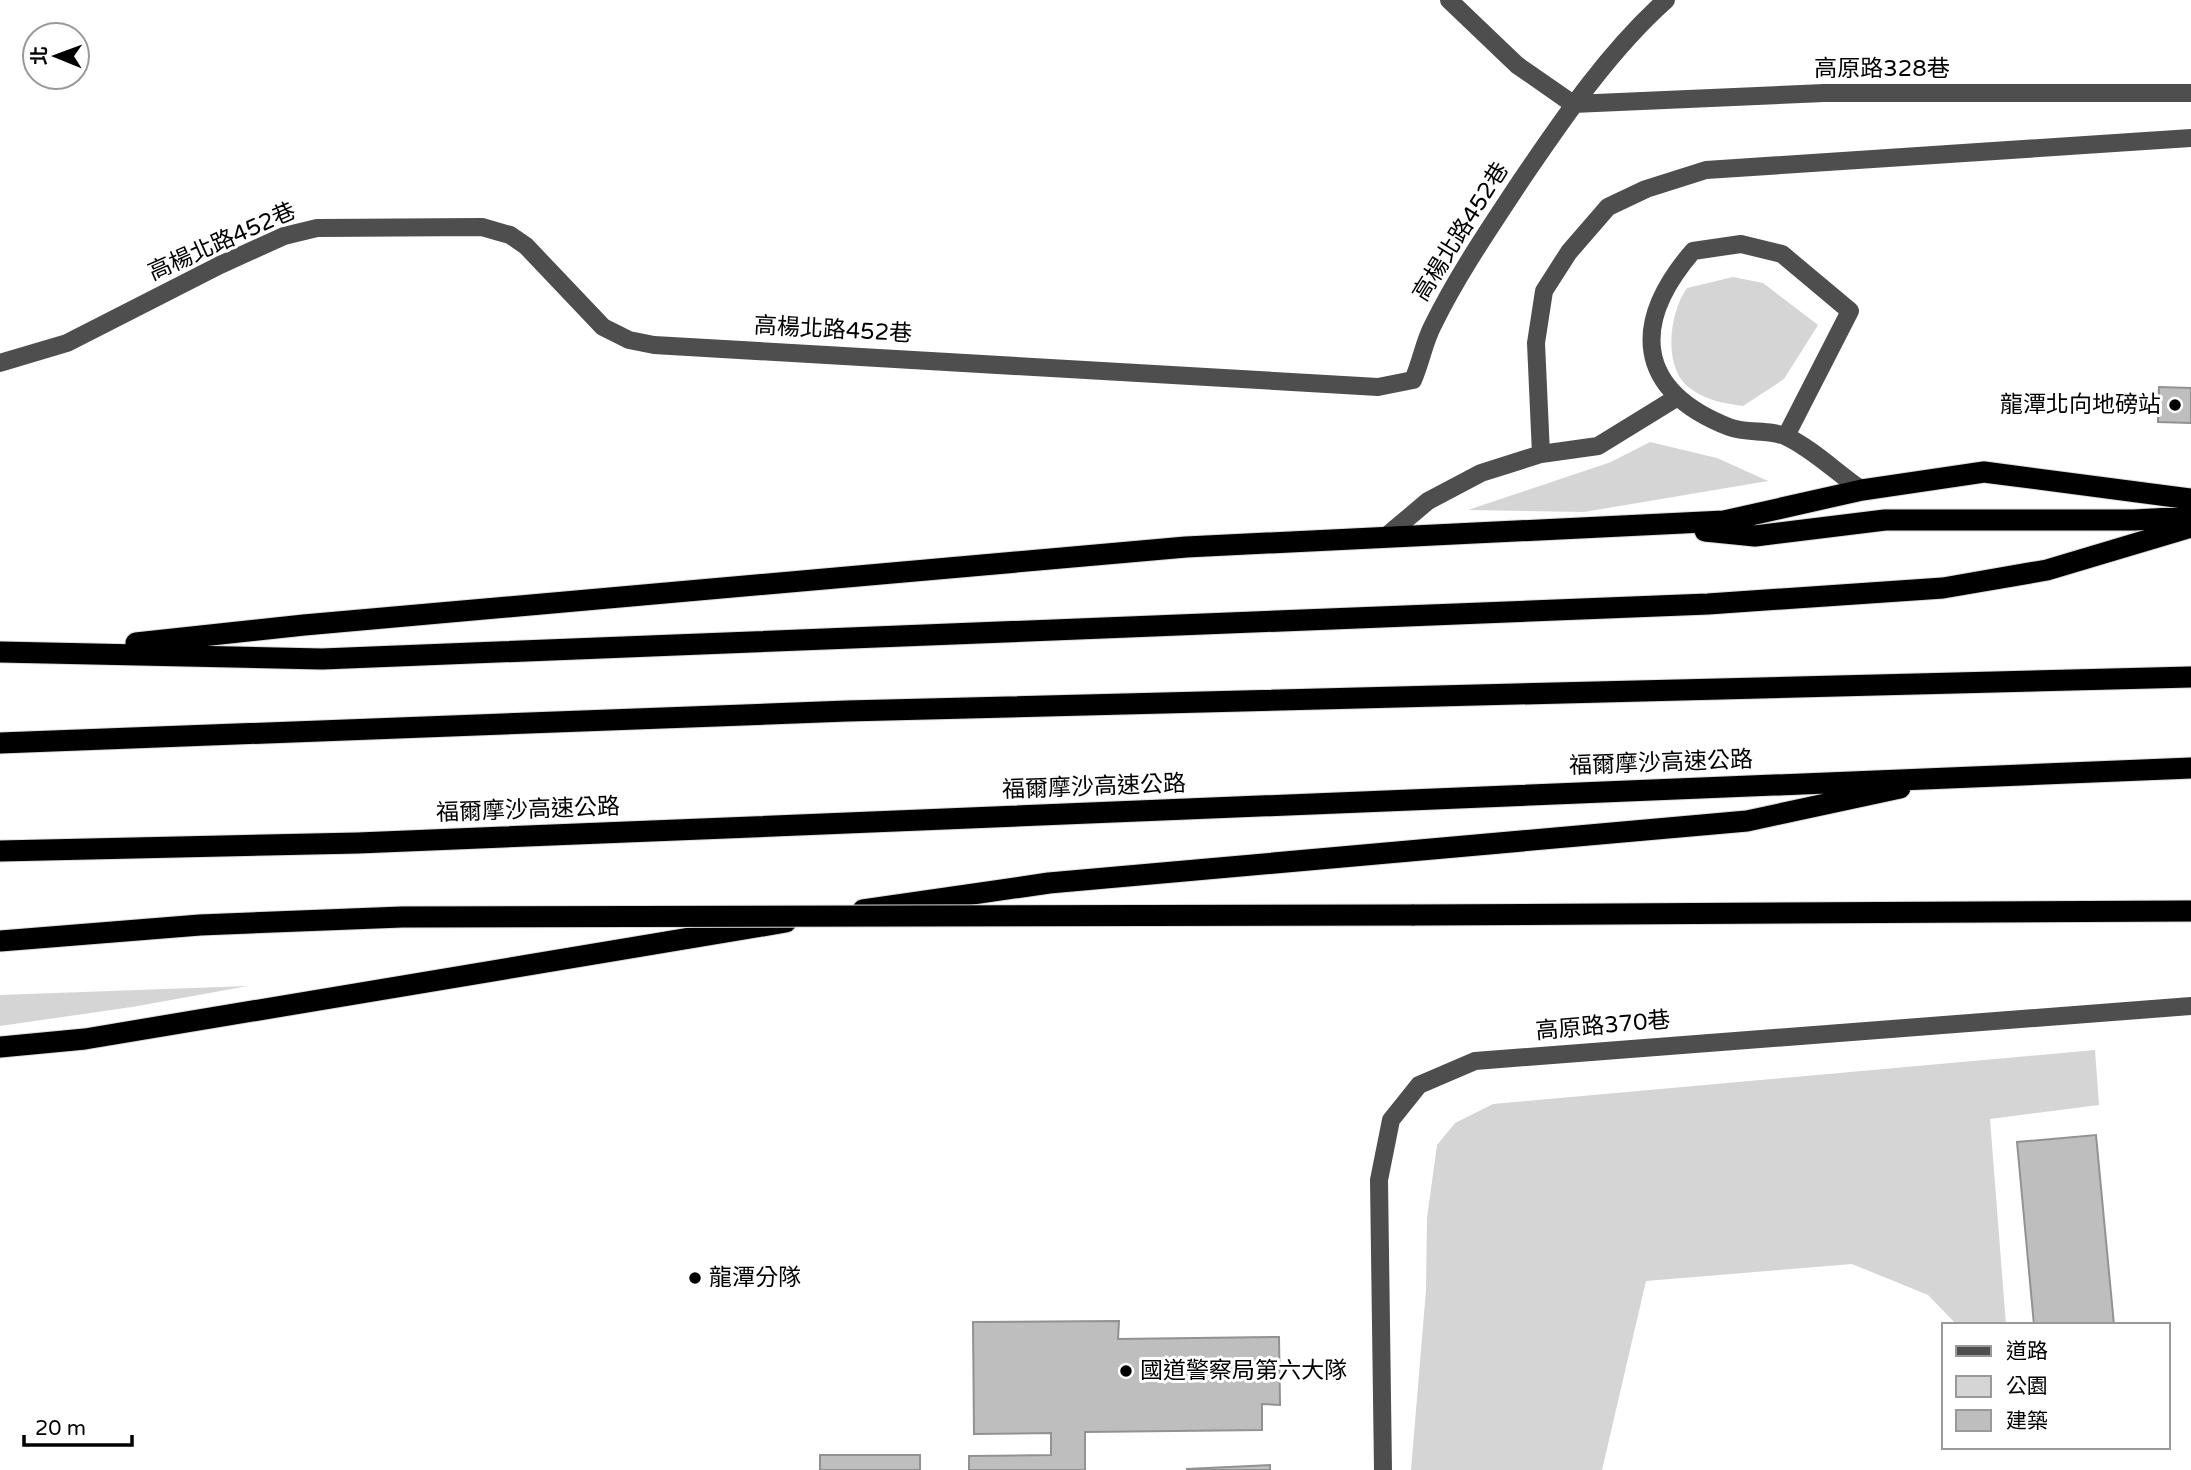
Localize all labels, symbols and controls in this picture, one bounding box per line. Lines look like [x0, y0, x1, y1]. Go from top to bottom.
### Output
north arrow [21, 21, 91, 91]
text: 北 [29, 46, 51, 65]
street label: 高原路328巷 [1814, 55, 1950, 83]
street label: 高楊北路452巷 [1407, 157, 1515, 307]
street label: 高楊北路452巷 [144, 197, 300, 287]
street label: 高楊北路452巷 [753, 312, 913, 348]
place label: 龍潭北向地磅站 [2000, 391, 2161, 419]
marker: 龍潭北向地磅站 [2167, 397, 2183, 413]
street label: 福爾摩沙高速公路 [1569, 746, 1753, 780]
street label: 福爾摩沙高速公路 [1002, 770, 1186, 804]
street label: 福爾摩沙高速公路 [436, 793, 620, 827]
street label: 高原路370巷 [1534, 1006, 1672, 1046]
place label: 龍潭分隊 [709, 1264, 801, 1292]
marker: 龍潭分隊 [687, 1270, 703, 1286]
legend [1942, 1323, 2170, 1449]
text: 道路 [2006, 1339, 2048, 1364]
place label: 國道警察局第六大隊 [1140, 1357, 1347, 1385]
marker: 國道警察局第六大隊 [1118, 1363, 1134, 1379]
text: 公園 [2006, 1374, 2048, 1399]
scale bar [24, 1404, 133, 1448]
text: 建築 [2006, 1409, 2048, 1434]
text: 20 m [35, 1416, 86, 1441]

